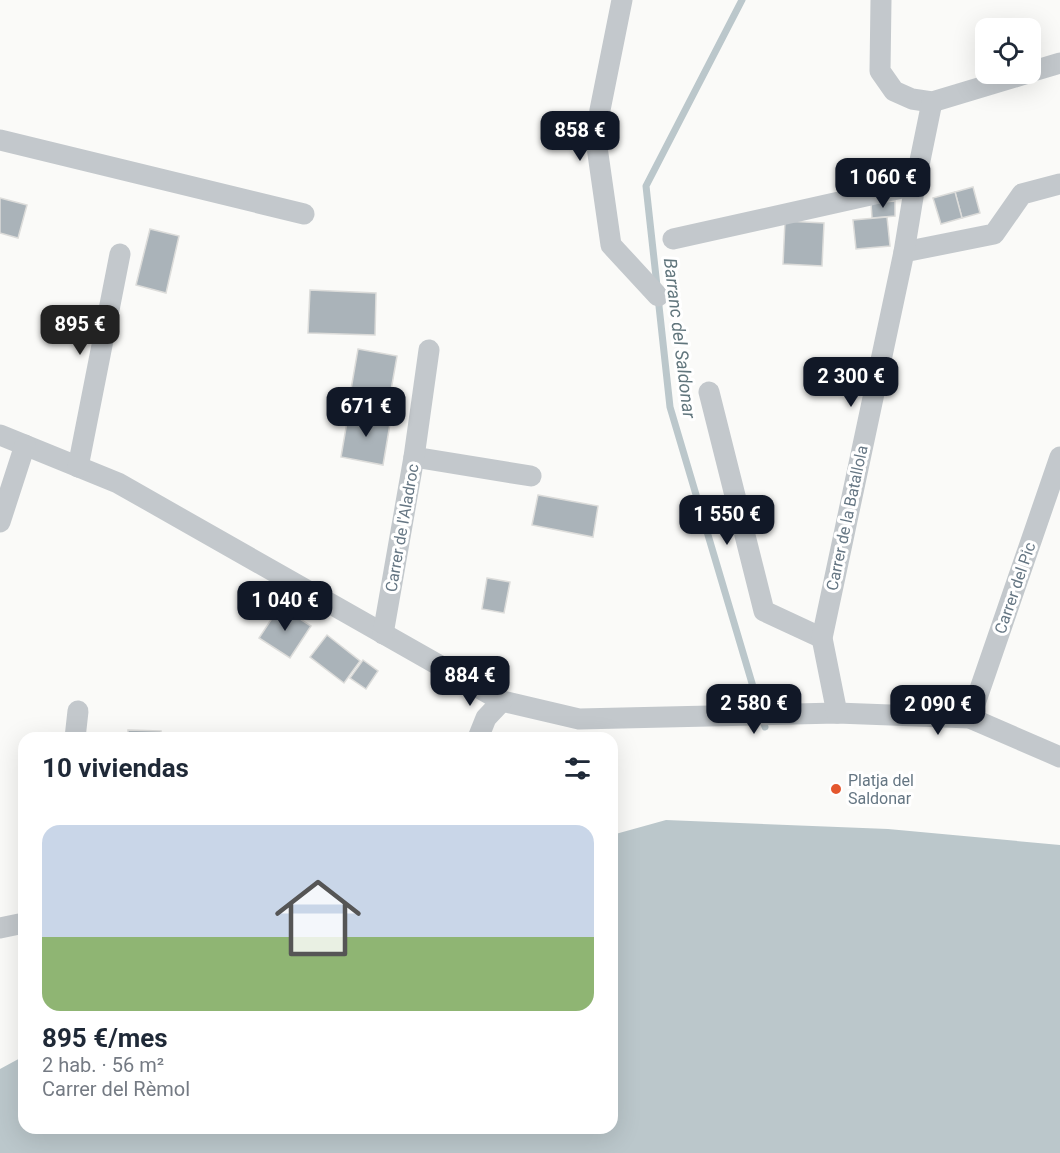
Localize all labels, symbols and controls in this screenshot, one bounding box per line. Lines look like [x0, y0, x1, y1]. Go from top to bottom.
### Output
map controls [975, 18, 1041, 84]
button: locate [975, 18, 1041, 84]
pin: 858 € [538, 111, 622, 162]
text: 858 € [555, 118, 605, 142]
pin: 1 060 € [828, 158, 938, 209]
text: 1 060 € [849, 165, 917, 189]
water label: Barranc del Saldonar [660, 257, 700, 420]
pin: 895 € [38, 305, 122, 356]
text: 895 € [55, 312, 105, 336]
pin: 2 300 € [796, 357, 906, 408]
text: 2 300 € [817, 364, 885, 388]
pin: 671 € [324, 387, 408, 438]
text: 671 € [341, 394, 391, 418]
street label: Carrer de la Batallola [822, 444, 872, 592]
street label: Carrer de l'Aladroc [381, 462, 423, 594]
pin: 1 550 € [672, 495, 782, 546]
text: 1 550 € [693, 502, 761, 526]
street label: Carrer del Pic [990, 540, 1040, 636]
pin: 1 040 € [230, 581, 340, 632]
text: 1 040 € [251, 588, 319, 612]
pin: 884 € [428, 656, 512, 707]
text: 884 € [445, 663, 495, 687]
pin: 2 580 € [699, 684, 809, 735]
pin: 2 090 € [883, 685, 993, 736]
text: 2 580 € [720, 691, 788, 715]
text: 2 090 € [904, 692, 972, 716]
icon: filters [561, 752, 594, 785]
text: 10 viviendas [42, 753, 189, 783]
place label: Platja del Saldonar [848, 771, 914, 808]
marker: Platja del Saldonar [829, 782, 843, 796]
icon: home [264, 864, 372, 972]
text: 895 €/mes [42, 1023, 168, 1053]
text: 2 hab. · 56 m² [42, 1053, 164, 1077]
text: Carrer del Rèmol [42, 1077, 190, 1101]

